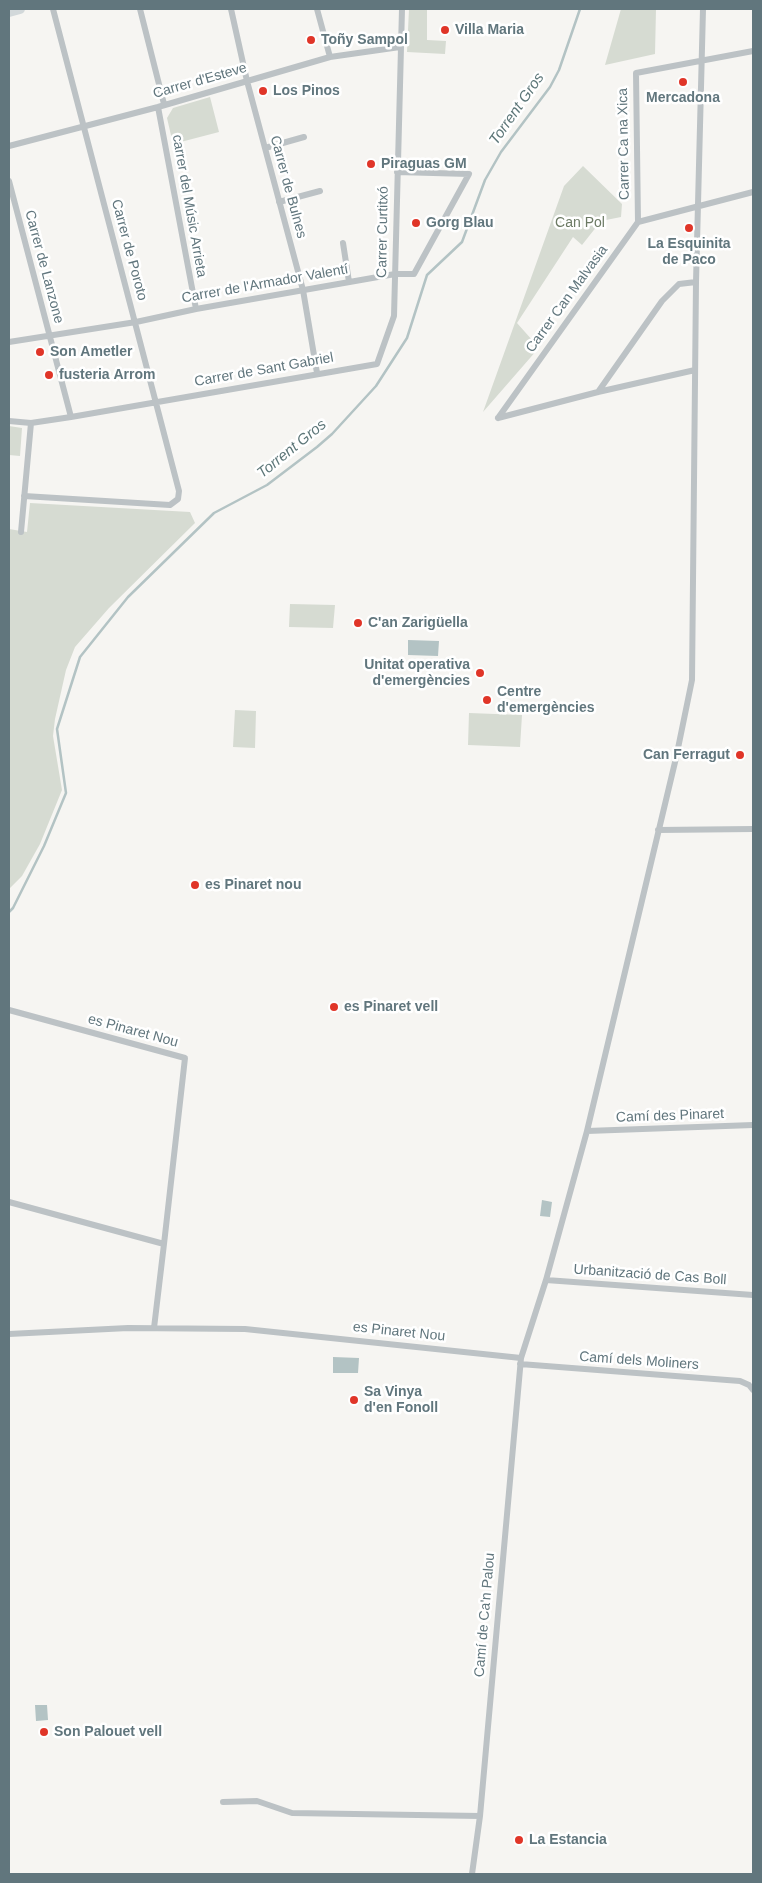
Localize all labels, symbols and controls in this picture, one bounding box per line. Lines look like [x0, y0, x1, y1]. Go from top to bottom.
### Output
place label: Villa Maria [455, 22, 524, 38]
marker: Villa Maria [439, 24, 451, 36]
place label: Toñy Sampol [321, 32, 408, 48]
marker: Toñy Sampol [305, 34, 317, 46]
street label: Carrer d'Esteve [151, 60, 249, 102]
water label: Torrent Gros [486, 70, 548, 148]
marker: Mercadona [677, 76, 689, 88]
place label: Los Pinos [273, 83, 340, 99]
marker: Los Pinos [257, 85, 269, 97]
street label: Carrer Ca na Xica [615, 88, 633, 200]
place label: Mercadona [646, 90, 720, 106]
street label: carrer del Músic Arrieta [168, 133, 210, 279]
street label: Carrer de Bulnes [266, 134, 310, 240]
place label: Piraguas GM [381, 156, 467, 172]
marker: Piraguas GM [365, 158, 377, 170]
street label: Carrer Curtitxó [374, 186, 392, 278]
street label: Carrer de Poroto [107, 197, 151, 303]
street label: Carrer de Lanzone [21, 208, 67, 326]
place label: Gorg Blau [426, 215, 494, 231]
park label: Can Pol [555, 215, 605, 231]
marker: Gorg Blau [410, 217, 422, 229]
marker: La Esquinita de Paco [683, 222, 695, 234]
place label: La Esquinita de Paco [647, 236, 731, 268]
street label: Carrer Can Malvasia [522, 242, 612, 356]
street label: Carrer de l'Armador Valentí [180, 261, 350, 307]
place label: Son Ametler [50, 344, 132, 360]
marker: Son Ametler [34, 346, 46, 358]
street label: Carrer de Sant Gabriel [193, 349, 335, 391]
place label: fusteria Arrom [59, 367, 155, 383]
marker: fusteria Arrom [43, 369, 55, 381]
water label: Torrent Gros [254, 416, 330, 482]
place label: C'an Zarigüella [368, 615, 468, 631]
marker: C'an Zarigüella [352, 617, 364, 629]
place label: Unitat operativa d'emergències [364, 657, 470, 690]
marker: Unitat operativa d'emergències [474, 667, 486, 679]
place label: Centre d'emergències [497, 684, 594, 716]
marker: Centre d'emergències [481, 694, 493, 706]
place label: Can Ferragut [643, 747, 730, 763]
marker: Can Ferragut [734, 749, 746, 761]
place label: es Pinaret nou [205, 877, 301, 893]
marker: es Pinaret nou [189, 879, 201, 891]
place label: es Pinaret vell [344, 999, 438, 1015]
marker: es Pinaret vell [328, 1001, 340, 1013]
street label: es Pinaret Nou [86, 1011, 180, 1051]
street label: Camí des Pinaret [616, 1106, 724, 1126]
street label: Urbanització de Cas Boll [573, 1261, 727, 1289]
street label: es Pinaret Nou [352, 1319, 446, 1345]
street label: Camí dels Moliners [579, 1348, 699, 1374]
place label: Sa Vinya d'en Fonoll [364, 1384, 438, 1416]
marker: Sa Vinya d'en Fonoll [348, 1394, 360, 1406]
street label: Camí de Ca'n Palou [471, 1552, 499, 1678]
place label: Son Palouet vell [54, 1724, 162, 1740]
marker: Son Palouet vell [38, 1726, 50, 1738]
place label: La Estancia [529, 1832, 607, 1848]
marker: La Estancia [513, 1834, 525, 1846]

